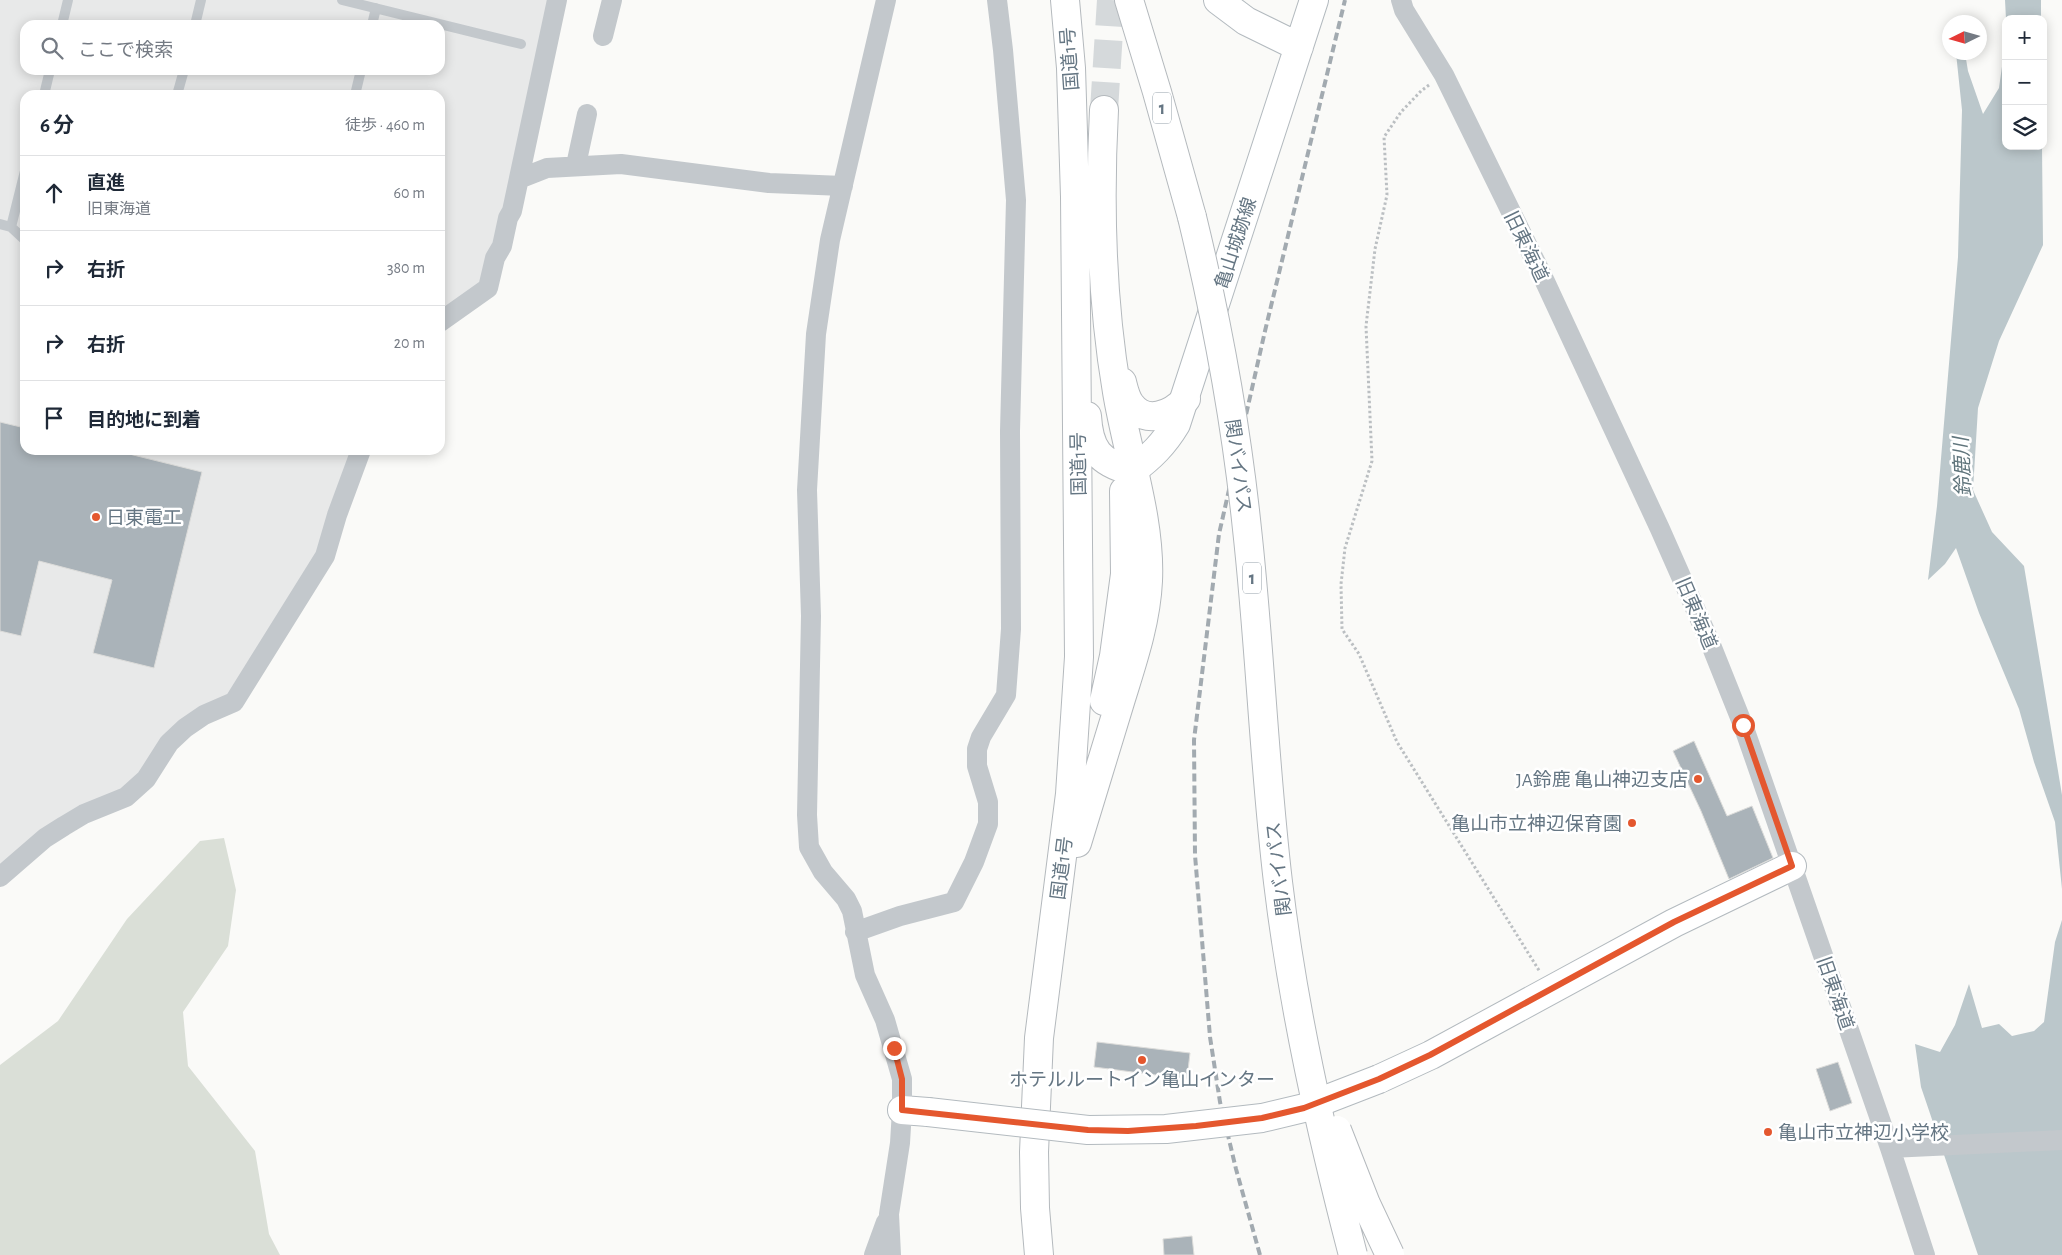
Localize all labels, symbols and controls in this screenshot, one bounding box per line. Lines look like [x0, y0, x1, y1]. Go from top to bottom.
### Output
north arrow [1942, 15, 1987, 60]
map controls [2002, 15, 2047, 150]
button: + [2002, 15, 2047, 60]
search box [20, 20, 445, 75]
street label: 国道1号 [1058, 27, 1082, 91]
icon: search [38, 34, 66, 62]
text: ここで検索 [78, 41, 173, 60]
button: − [2002, 60, 2047, 105]
road number: 1 [1153, 92, 1171, 124]
button: layers [2002, 105, 2047, 150]
text: 6 分 [40, 115, 74, 136]
text: 徒歩 · 460 m [345, 117, 425, 133]
text: 直進 [87, 174, 125, 193]
icon: ahead [40, 179, 68, 207]
text: 60 m [394, 185, 425, 201]
street label: 亀山城跡線 [1211, 195, 1260, 292]
text: 旧東海道 [87, 201, 151, 217]
street label: 旧東海道 [1500, 208, 1552, 285]
icon: right [40, 254, 68, 282]
text: 380 m [387, 260, 425, 276]
text: 右折 [87, 261, 125, 280]
icon: right [40, 329, 68, 357]
text: 20 m [394, 335, 425, 351]
text: 右折 [87, 336, 125, 355]
icon: arrive [40, 404, 68, 432]
text: 目的地に到着 [87, 411, 201, 430]
street label: 関バイパス [1222, 418, 1254, 514]
street label: 国道1号 [1068, 432, 1090, 496]
water label: 鈴鹿川 [1950, 434, 1975, 497]
place label: 日東電工 [106, 508, 182, 528]
marker: 日東電工 [90, 511, 102, 523]
road number: 1 [1243, 562, 1261, 594]
street label: 旧東海道 [1672, 574, 1720, 652]
route start [1732, 714, 1755, 737]
place label: JA鈴鹿 亀山神辺支店 [1516, 769, 1688, 790]
marker: JA鈴鹿 亀山神辺支店 [1692, 773, 1704, 785]
place label: 亀山市立神辺保育園 [1451, 813, 1622, 834]
marker: 亀山市立神辺保育園 [1626, 817, 1638, 829]
street label: 関バイパス [1263, 821, 1295, 917]
street label: 国道1号 [1048, 835, 1076, 901]
street label: 旧東海道 [1813, 954, 1857, 1033]
route end [883, 1037, 906, 1060]
marker: ホテルルートイン亀山インター [1136, 1054, 1148, 1066]
place label: ホテルルートイン亀山インター [1009, 1069, 1275, 1090]
place label: 亀山市立神辺小学校 [1778, 1122, 1949, 1143]
marker: 亀山市立神辺小学校 [1762, 1126, 1774, 1138]

